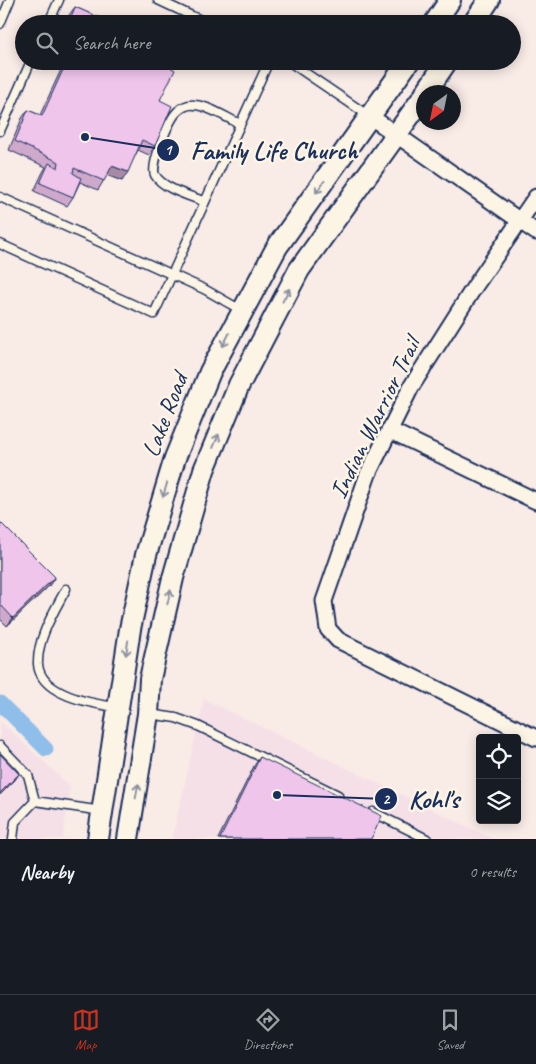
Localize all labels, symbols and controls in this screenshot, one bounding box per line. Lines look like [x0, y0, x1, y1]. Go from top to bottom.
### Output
search box [15, 15, 521, 70]
icon: search [33, 29, 61, 57]
text: Search here [73, 31, 150, 55]
north arrow [416, 85, 461, 130]
callout: Family Life Church [155, 129, 368, 170]
text: Family Life Church [191, 134, 358, 167]
text: 1 [165, 141, 174, 160]
one-way arrow [315, 180, 325, 194]
one-way arrow [282, 288, 291, 303]
street label: Indian Warrior Trail [322, 328, 430, 504]
one-way arrow [221, 332, 230, 347]
street label: Lake Road [134, 365, 197, 461]
one-way arrow [212, 434, 221, 449]
one-way arrow [159, 482, 169, 498]
one-way arrow [165, 589, 174, 605]
one-way arrow [122, 640, 132, 656]
map controls [476, 734, 521, 824]
button: locate [476, 734, 521, 779]
callout: Kohl's [374, 778, 469, 819]
button: layers [476, 779, 521, 824]
one-way arrow [133, 783, 143, 799]
text: Kohl's [409, 783, 462, 816]
text: 2 [383, 790, 391, 809]
text: Nearby [20, 859, 73, 885]
text: 0 results [469, 862, 516, 882]
tab: Map [72, 1006, 100, 1053]
tab: Directions [244, 1006, 292, 1053]
tab: Saved [436, 1006, 464, 1053]

